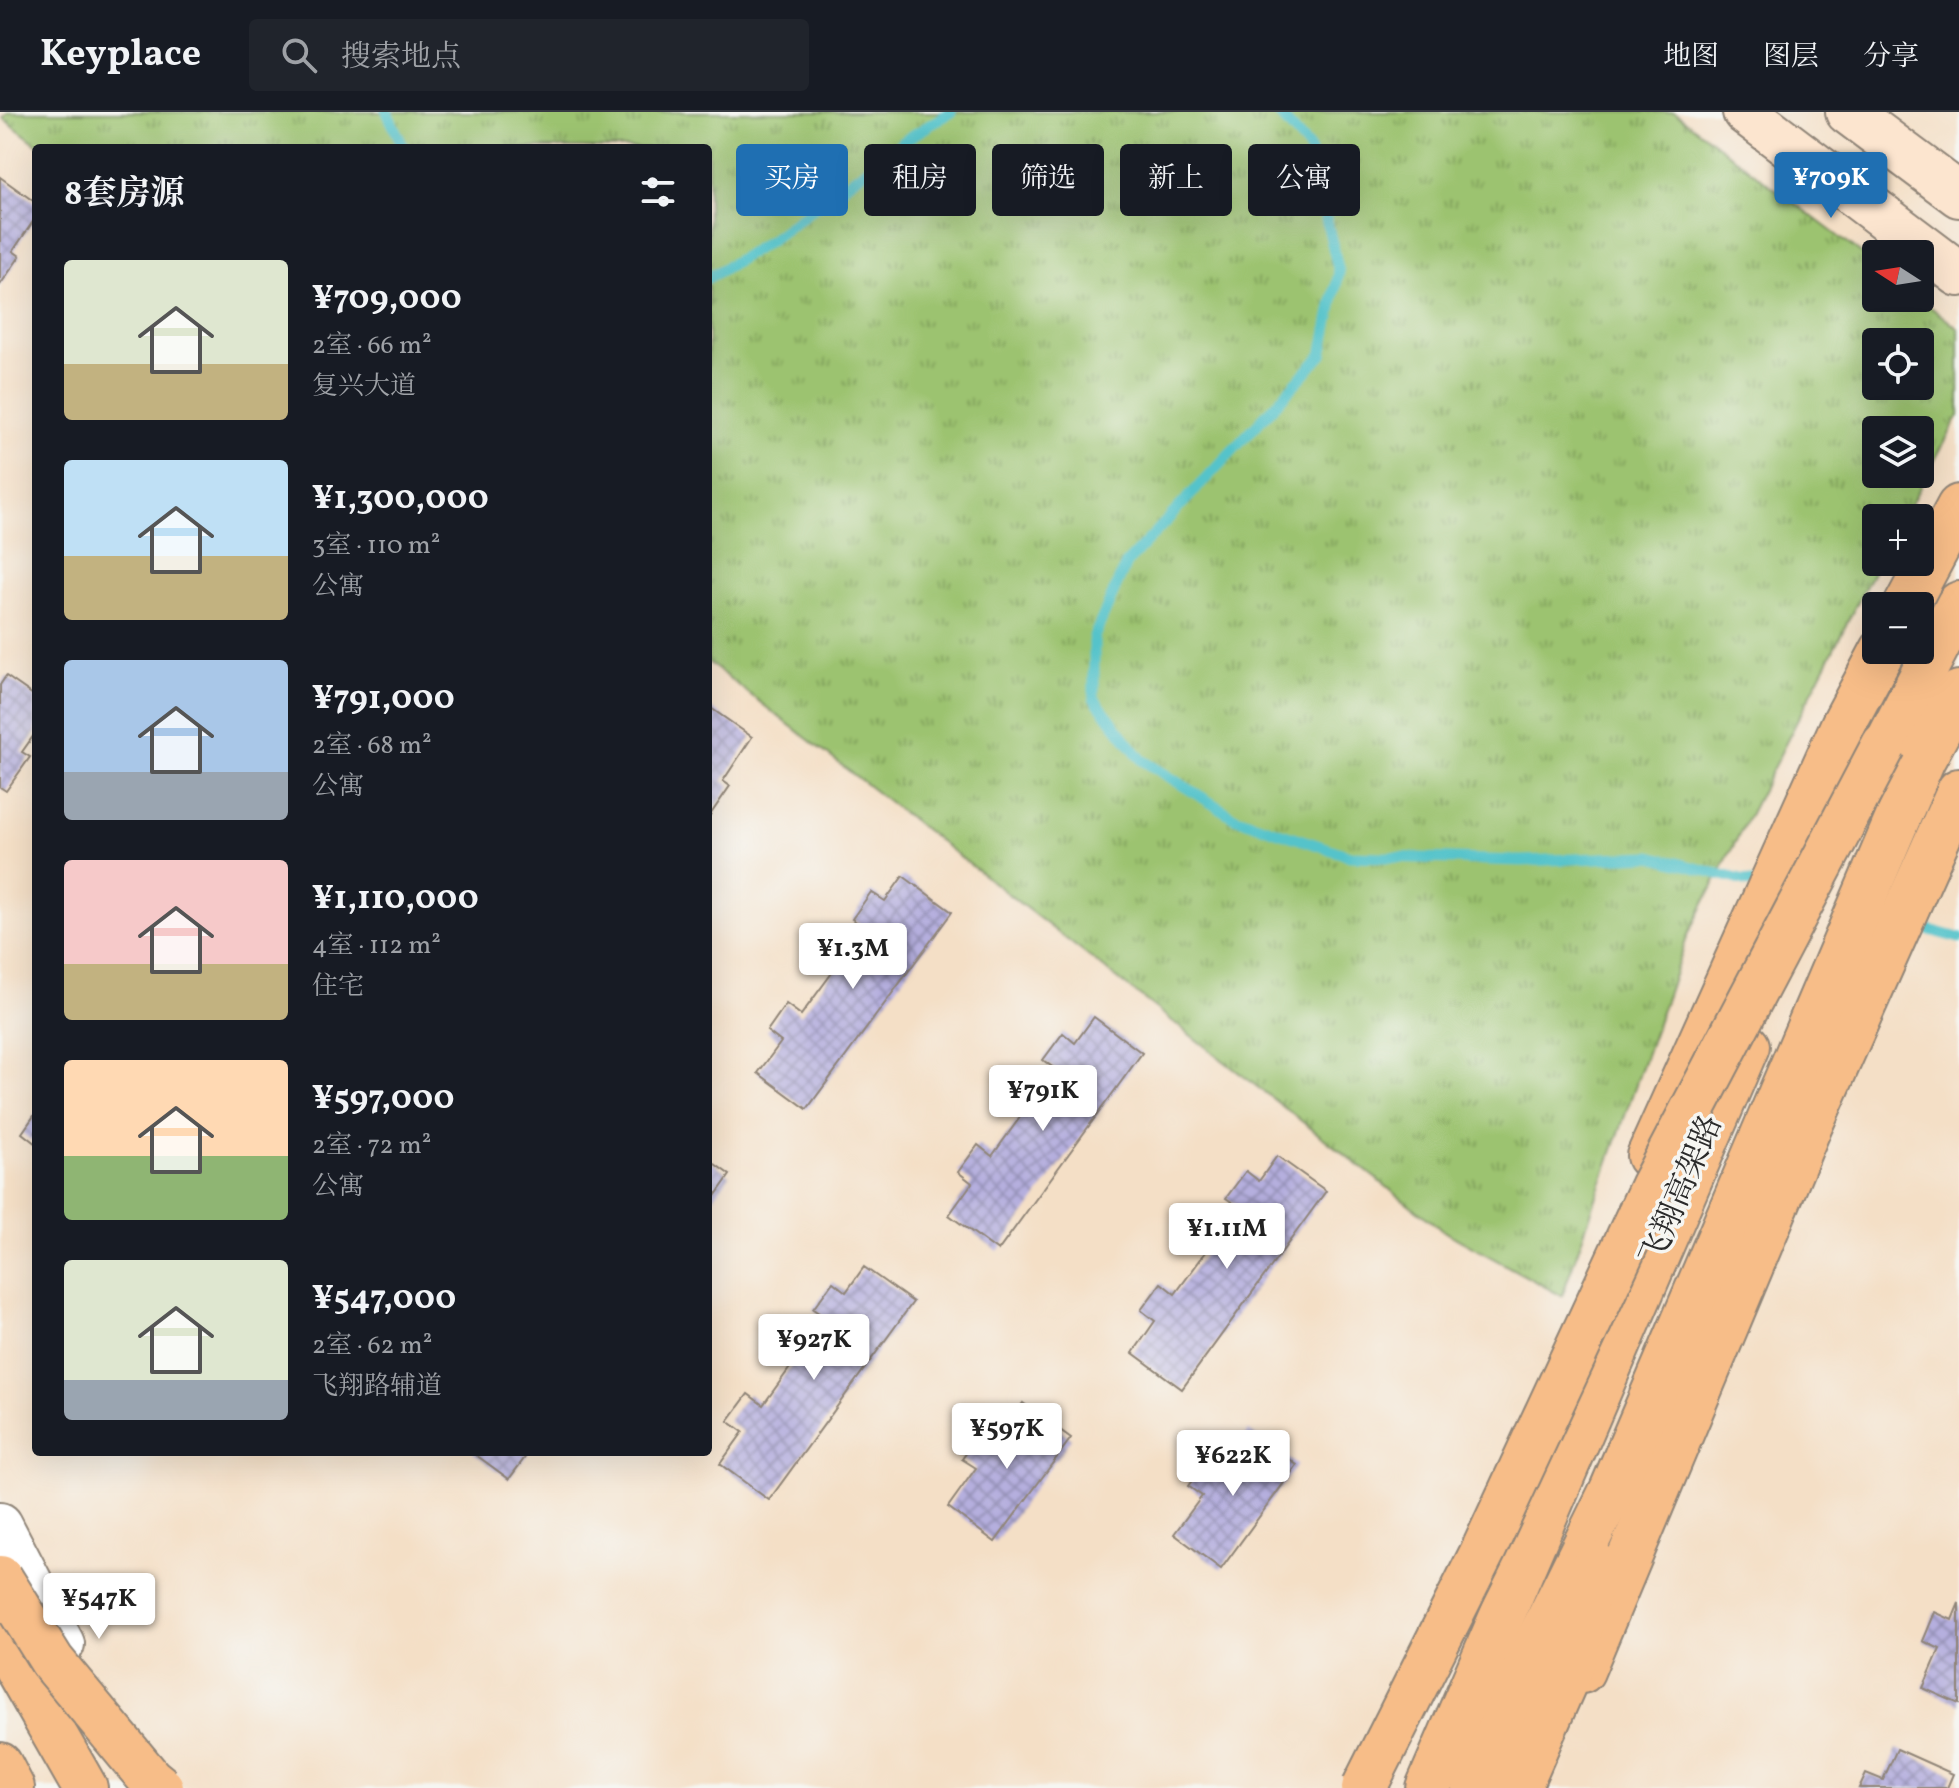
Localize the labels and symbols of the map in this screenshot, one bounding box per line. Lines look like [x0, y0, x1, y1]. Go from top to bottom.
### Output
pin: ¥709K [1775, 152, 1887, 220]
north arrow [1862, 240, 1934, 312]
pin: ¥1.3M [797, 923, 909, 991]
pin: ¥791K [987, 1065, 1099, 1133]
street label: 飞翔高架路 [1631, 1109, 1735, 1273]
pin: ¥1.11M [1162, 1203, 1292, 1271]
pin: ¥927K [758, 1314, 870, 1382]
pin: ¥597K [951, 1403, 1063, 1471]
pin: ¥622K [1177, 1430, 1289, 1498]
pin: ¥547K [43, 1573, 155, 1641]

